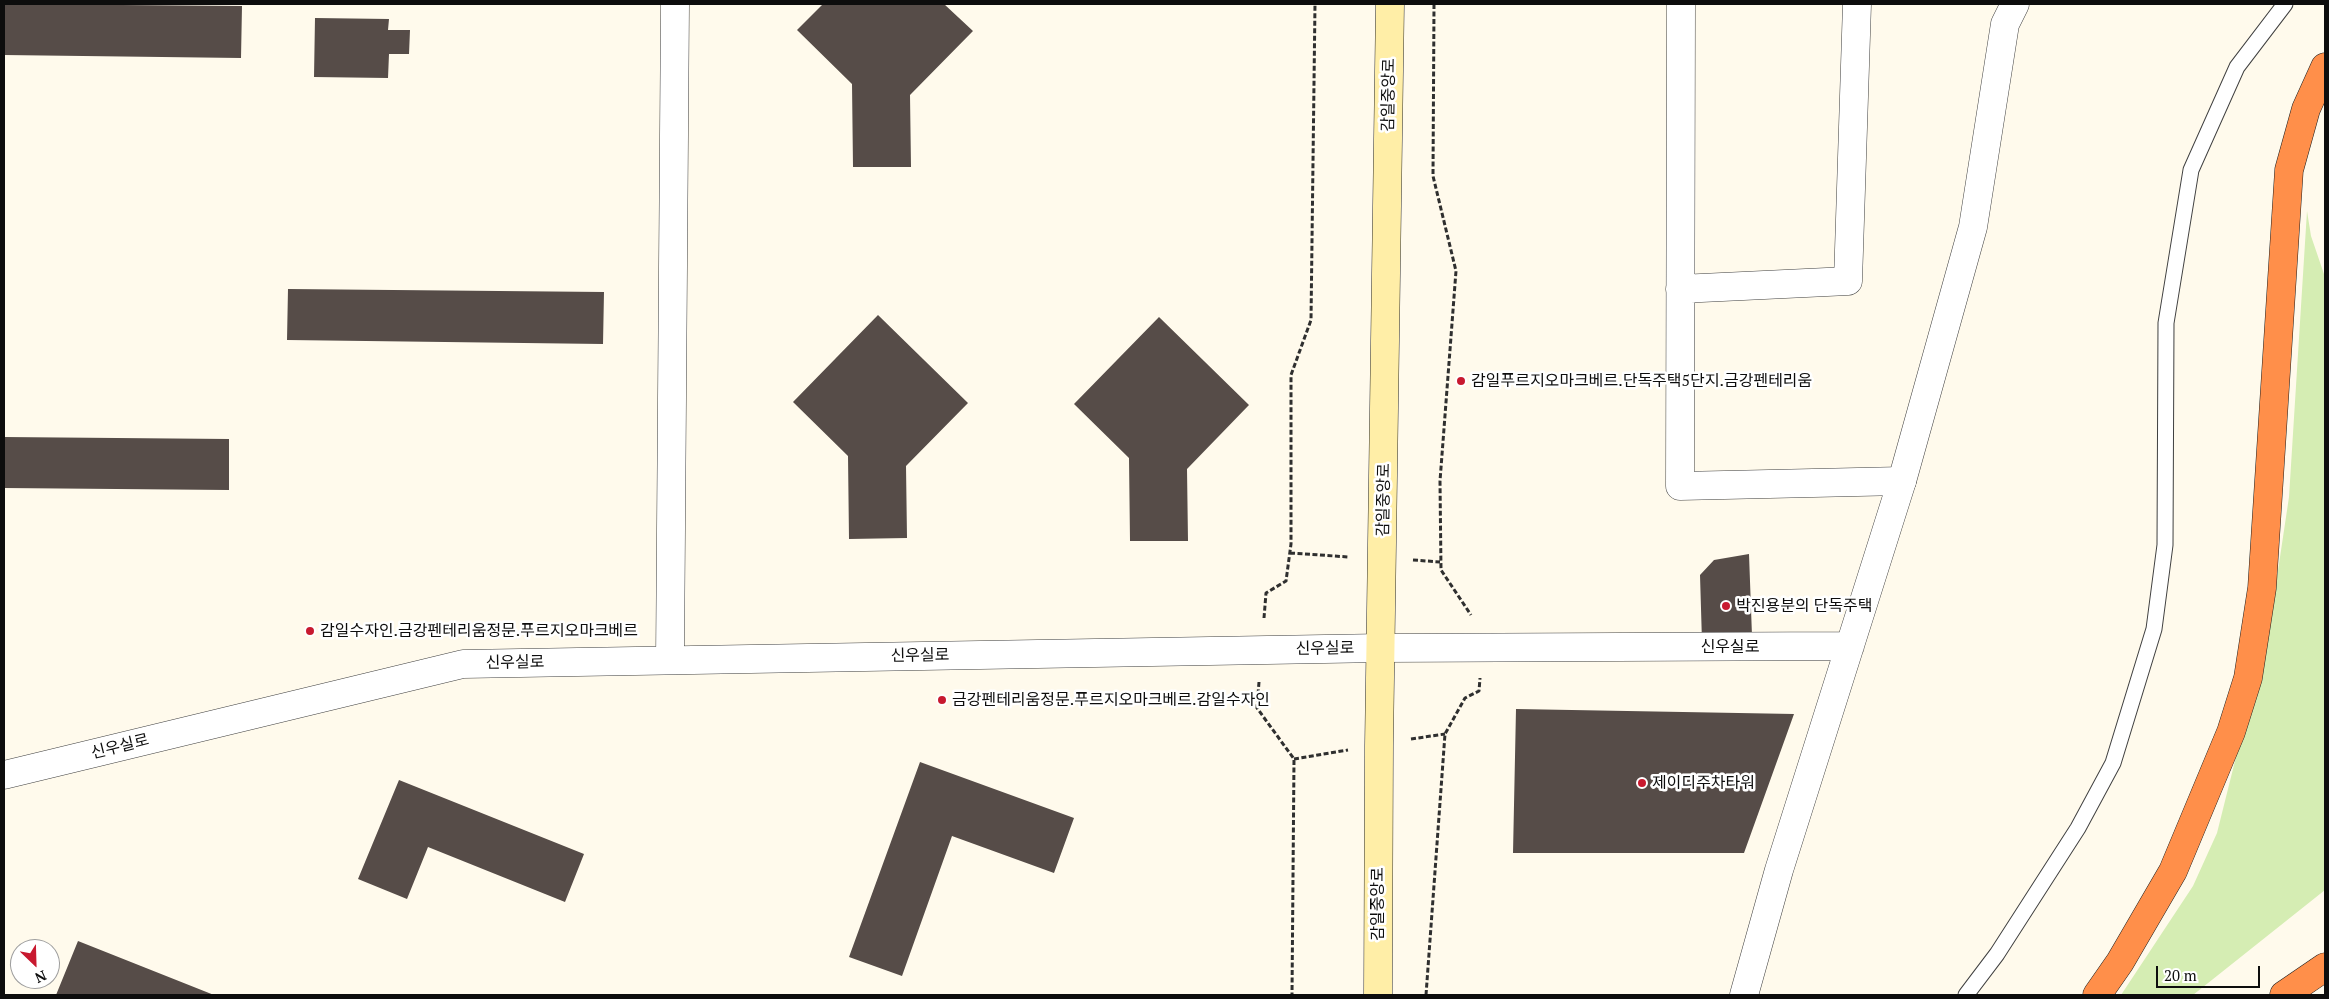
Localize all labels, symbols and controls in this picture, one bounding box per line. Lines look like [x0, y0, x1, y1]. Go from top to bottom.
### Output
street label: 감일중앙로 [1379, 58, 1399, 132]
place label: 감일푸르지오마크베르.단독주택5단지.금강펜테리움 [1471, 371, 1812, 391]
marker: 감일푸르지오마크베르.단독주택5단지.금강펜테리움 [1455, 375, 1467, 387]
street label: 감일중앙로 [1374, 463, 1394, 537]
place label: 박진용분의 단독주택 [1736, 596, 1872, 616]
marker: 박진용분의 단독주택 [1720, 600, 1732, 612]
place label: 감일수자인.금강펜테리움정문.푸르지오마크베르 [320, 621, 638, 641]
marker: 감일수자인.금강펜테리움정문.푸르지오마크베르 [304, 625, 316, 637]
street label: 신우실로 [1701, 637, 1759, 657]
street label: 신우실로 [1295, 639, 1355, 659]
street label: 신우실로 [890, 646, 950, 666]
street label: 신우실로 [485, 653, 545, 673]
place label: 금강펜테리움정문.푸르지오마크베르.감일수자인 [952, 690, 1270, 710]
marker: 금강펜테리움정문.푸르지오마크베르.감일수자인 [936, 694, 948, 706]
street label: 신우실로 [89, 731, 151, 763]
place label: 제이디주차타워 [1652, 773, 1755, 793]
marker: 제이디주차타워 [1636, 777, 1648, 789]
street label: 감일중앙로 [1368, 867, 1388, 941]
north arrow [10, 939, 60, 989]
scale bar [2159, 956, 2263, 988]
text: 20 m [2164, 965, 2197, 985]
text: N [32, 966, 50, 988]

